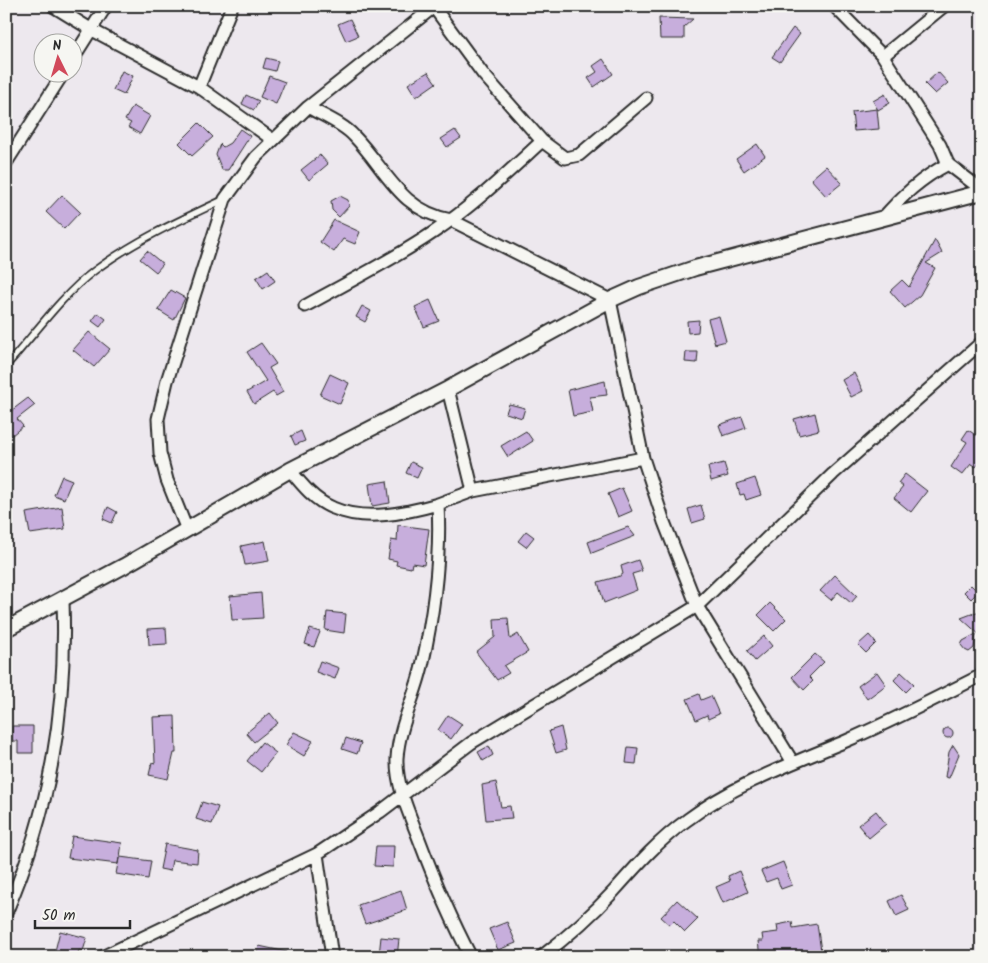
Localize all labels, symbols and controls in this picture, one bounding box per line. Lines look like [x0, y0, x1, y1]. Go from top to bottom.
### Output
north arrow [32, 32, 82, 82]
text: N [52, 35, 62, 57]
scale bar [35, 898, 130, 930]
text: 50 m [42, 904, 76, 928]

